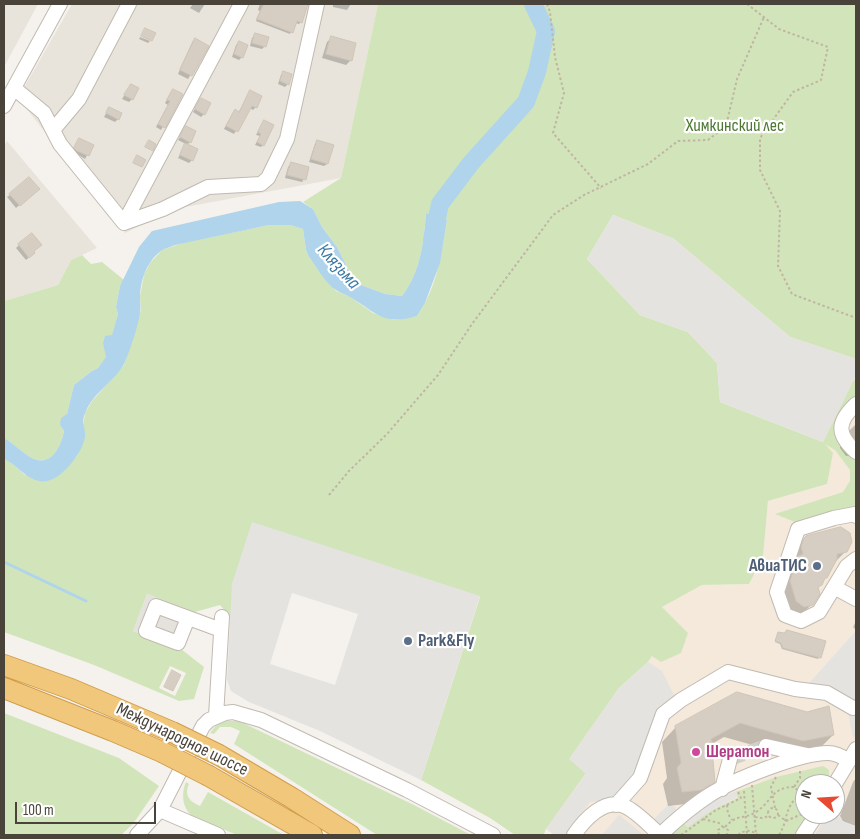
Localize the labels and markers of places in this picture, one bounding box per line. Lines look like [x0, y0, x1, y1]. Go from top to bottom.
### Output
place label: АвиаТИС [749, 555, 807, 577]
marker: АвиаТИС [811, 560, 823, 572]
place label: Park&Fly [418, 630, 475, 652]
marker: Park&Fly [402, 635, 414, 647]
place label: Шератон [706, 741, 769, 763]
marker: Шератон [690, 746, 702, 758]

